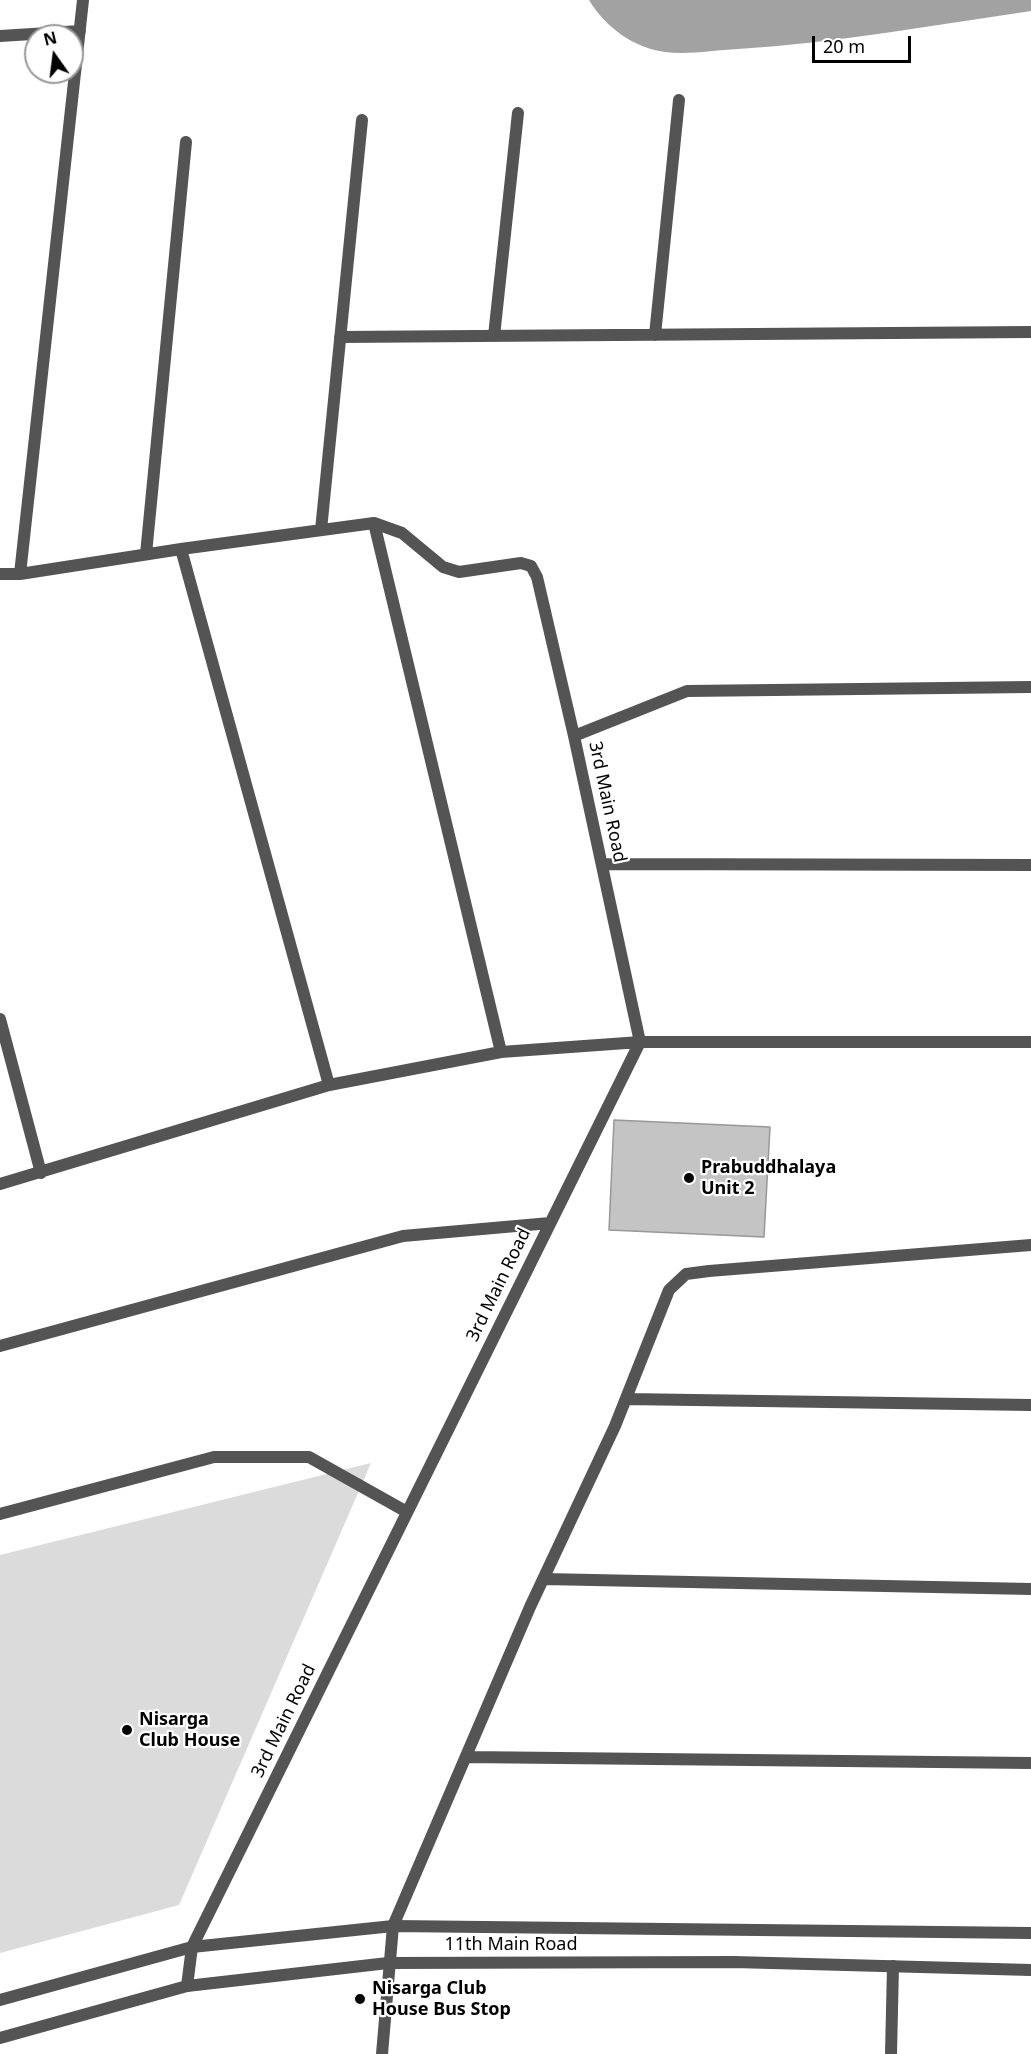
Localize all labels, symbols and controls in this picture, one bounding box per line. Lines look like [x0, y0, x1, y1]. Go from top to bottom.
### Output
north arrow [24, 24, 84, 84]
scale bar [815, 24, 914, 62]
text: N [41, 26, 59, 51]
text: 20 m [823, 34, 865, 58]
street label: 3rd Main Road [584, 739, 630, 865]
place label: Prabuddhalaya Unit 2 [701, 1157, 836, 1200]
marker: Prabuddhalaya Unit 2 [682, 1171, 696, 1185]
street label: 3rd Main Road [462, 1225, 536, 1345]
street label: 3rd Main Road [247, 1661, 321, 1781]
place label: Nisarga Club House [139, 1709, 240, 1752]
marker: Nisarga Club House [120, 1723, 134, 1737]
street label: 11th Main Road [444, 1934, 578, 1956]
place label: Nisarga Club House Bus Stop [372, 1978, 511, 2020]
marker: Nisarga Club House Bus Stop [353, 1992, 367, 2006]

